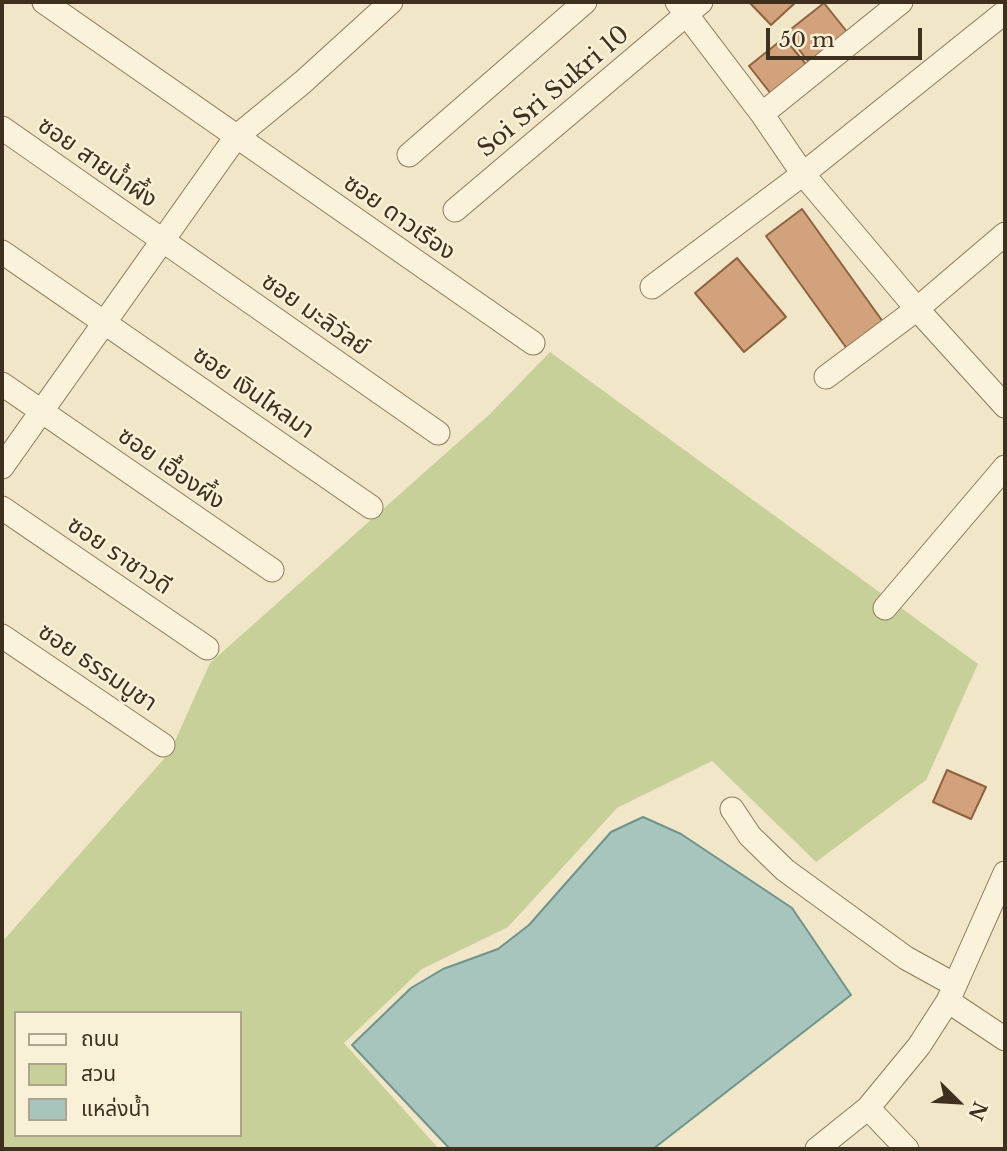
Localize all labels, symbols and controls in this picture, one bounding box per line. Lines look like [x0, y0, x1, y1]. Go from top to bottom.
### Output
scale bar [769, 14, 925, 58]
street label: Soi Sri Sukri 10 [472, 20, 636, 164]
text: 50 m [779, 27, 834, 53]
street label: ซอย สายน้ำผึ้ง [32, 111, 162, 215]
street label: ซอย ดาวเรือง [338, 169, 460, 267]
street label: ซอย มะลิวัลย์ [256, 267, 374, 363]
street label: ซอย เงินไหลมา [187, 341, 319, 445]
street label: ซอย เอื้องผึ้ง [112, 422, 230, 516]
street label: ซอย ราชาวดี [62, 511, 176, 601]
street label: ซอย ธรรมบูชา [32, 618, 162, 718]
legend [14, 1011, 242, 1137]
text: ถนน [81, 1026, 119, 1052]
text: สวน [81, 1061, 116, 1087]
north arrow [923, 1067, 993, 1137]
text: แหล่งน้ำ [81, 1096, 150, 1122]
text: N [964, 1098, 992, 1124]

